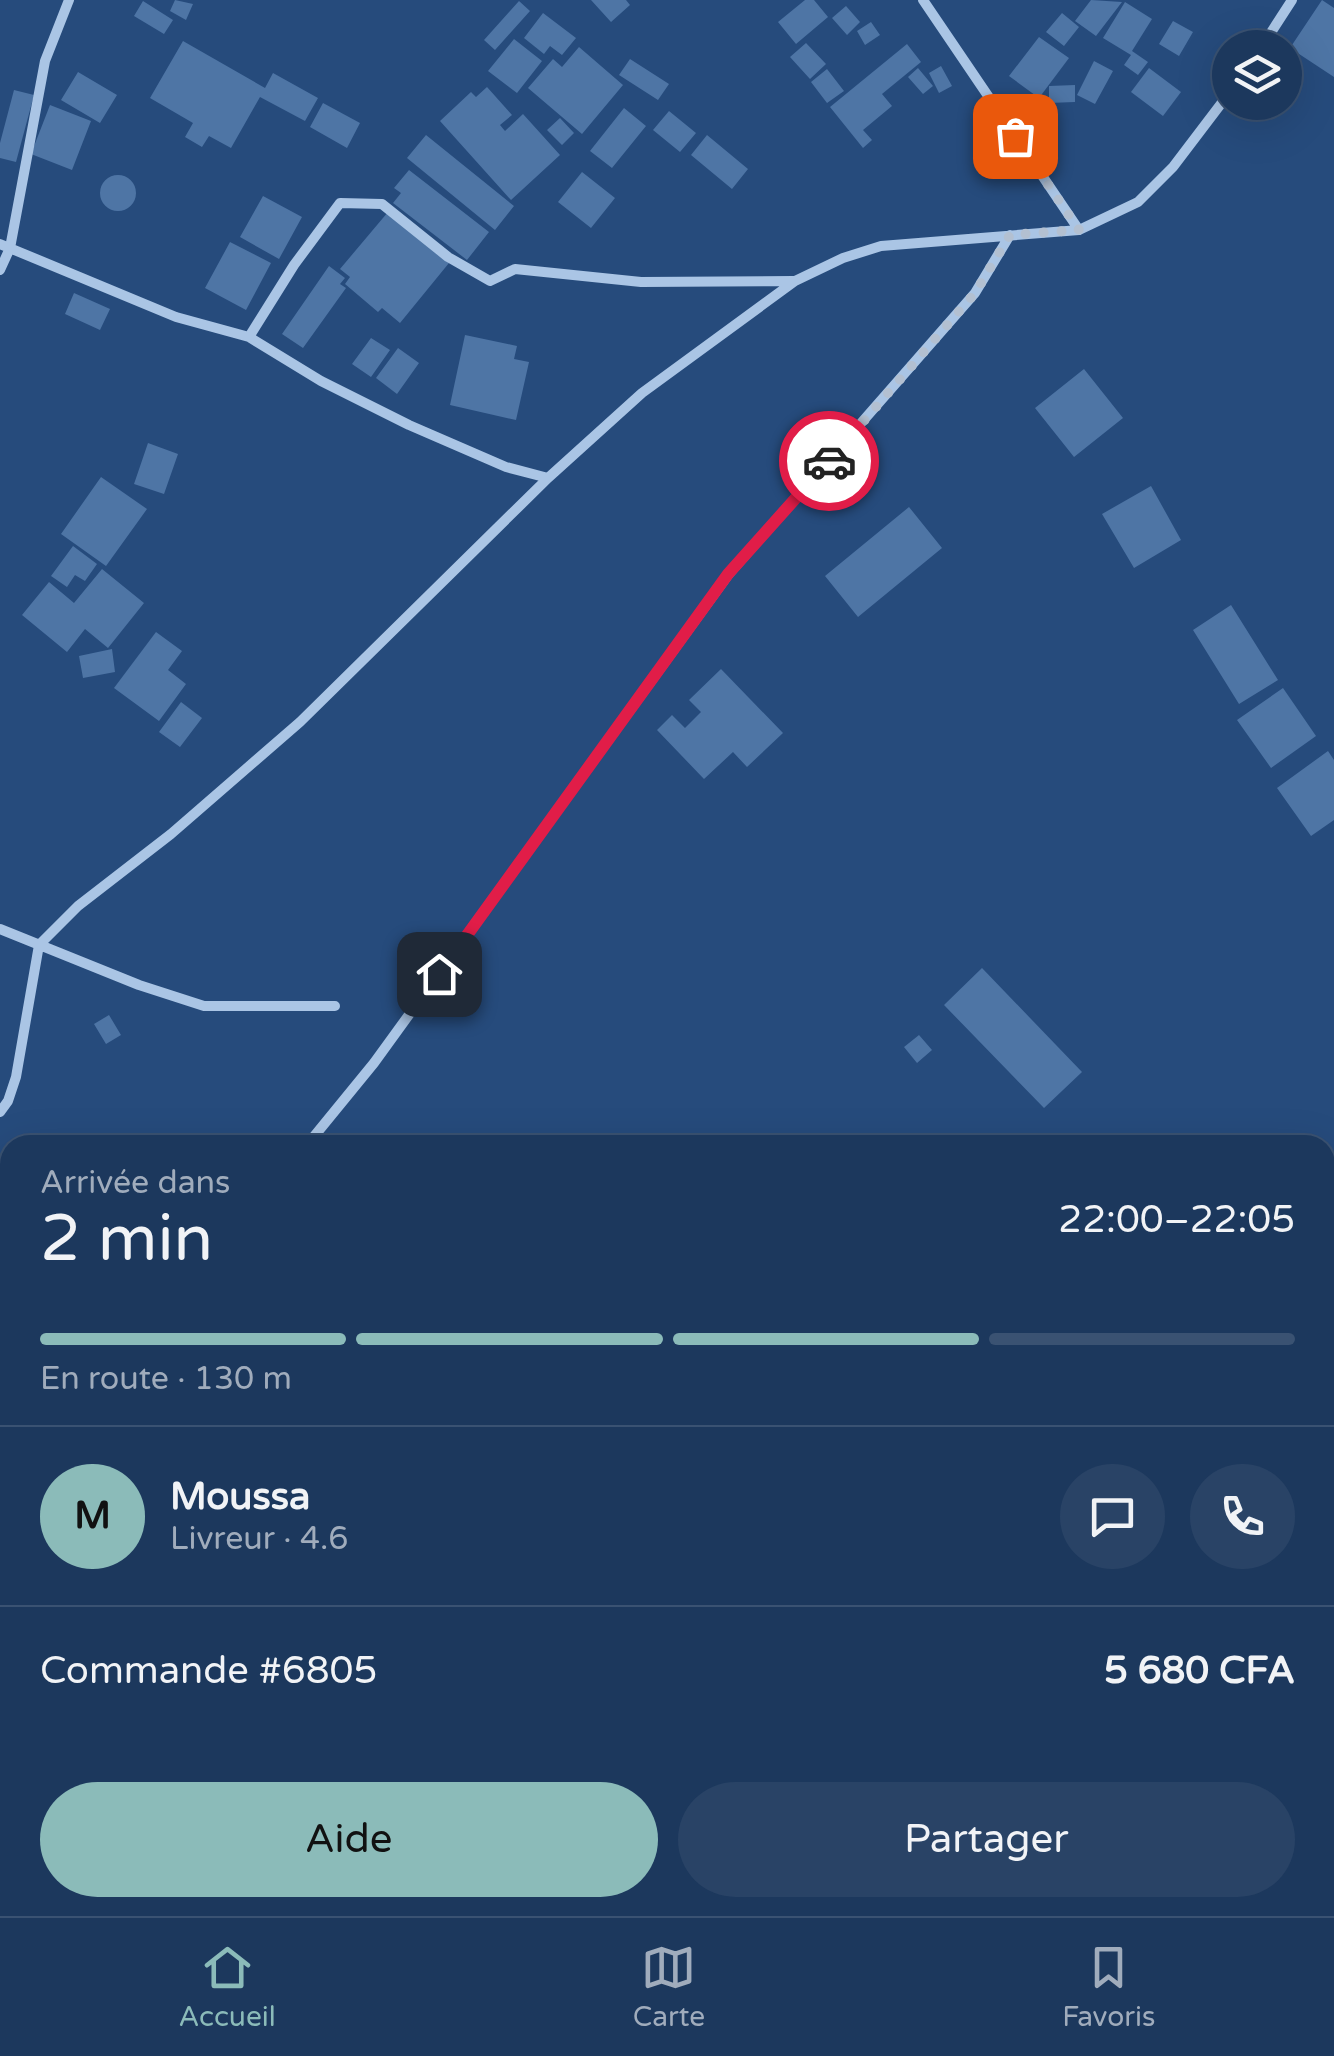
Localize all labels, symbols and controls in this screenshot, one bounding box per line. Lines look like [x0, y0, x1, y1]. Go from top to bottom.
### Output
map controls [1212, 30, 1302, 120]
button: layers [1212, 30, 1302, 120]
pin [973, 94, 1058, 179]
icon: bag [988, 109, 1043, 164]
courier [779, 411, 879, 511]
icon: car [802, 434, 857, 489]
pin [397, 932, 482, 1017]
icon: home [412, 947, 467, 1002]
text: Arrivée dans [40, 1164, 230, 1202]
text: 22:00–22:05 [1058, 1197, 1295, 1243]
text: 2 min [40, 1200, 213, 1279]
text: En route · 130 m [40, 1360, 292, 1398]
button: chat [1060, 1464, 1165, 1569]
button: phone [1190, 1464, 1295, 1569]
text: Moussa [170, 1474, 310, 1520]
text: M [74, 1493, 111, 1539]
text: Livreur · 4.6 [170, 1520, 348, 1558]
text: Commande #6805 [40, 1648, 377, 1694]
text: 5 680 CFA [1104, 1648, 1295, 1694]
button: Aide [40, 1782, 658, 1897]
button: Partager [678, 1782, 1295, 1897]
tab: Accueil [179, 1940, 276, 2034]
tab: Carte [633, 1940, 705, 2034]
tab: Favoris [1062, 1940, 1155, 2034]

